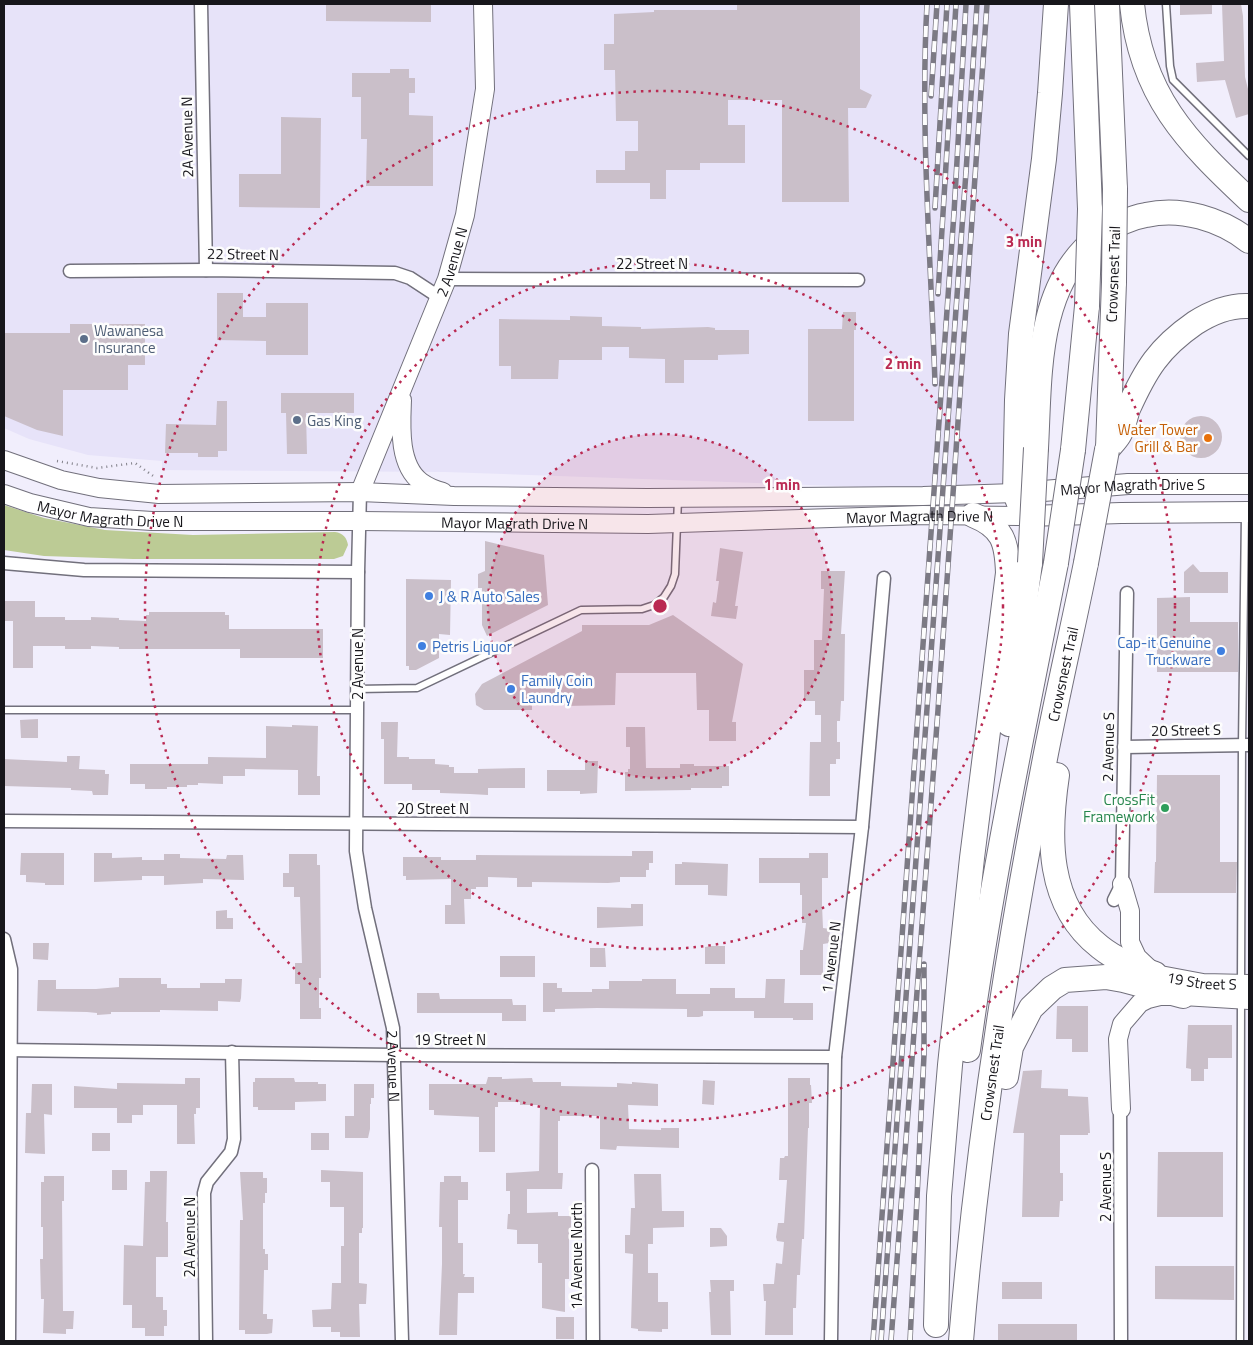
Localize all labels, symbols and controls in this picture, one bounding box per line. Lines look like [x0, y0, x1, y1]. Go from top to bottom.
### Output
street label: 2A Avenue N [175, 96, 199, 178]
street label: 2 Avenue N [429, 224, 473, 300]
street label: Crowsnest Trail [1100, 225, 1126, 323]
text: 3 min [1006, 230, 1042, 253]
street label: 22 Street N [207, 242, 279, 266]
street label: 22 Street N [616, 252, 688, 275]
place label: Wawanesa Insurance [94, 319, 164, 359]
marker: Wawanesa Insurance [78, 333, 90, 345]
text: 2 min [885, 352, 921, 375]
place label: Gas King [307, 409, 362, 432]
marker: Gas King [291, 414, 303, 426]
place label: Water Tower Grill & Bar [1118, 418, 1198, 458]
marker: Water Tower Grill & Bar [1202, 432, 1214, 444]
street label: Mayor Magrath Drive S [1059, 472, 1205, 501]
text: 1 min [764, 473, 800, 496]
street label: Mayor Magrath Drive N [35, 494, 183, 533]
street label: Mayor Magrath Drive N [846, 503, 993, 529]
street label: Mayor Magrath Drive N [441, 510, 588, 535]
place label: J & R Auto Sales [439, 585, 540, 608]
marker: J & R Auto Sales [423, 590, 435, 602]
centre of rings [651, 597, 669, 615]
street label: Crowsnest Trail [1041, 624, 1084, 724]
street label: 2 Avenue N [346, 628, 369, 700]
place label: Cap-it Genuine Truckware [1117, 631, 1211, 671]
place label: Petris Liquor [432, 635, 512, 658]
marker: Petris Liquor [416, 640, 428, 652]
marker: Cap-it Genuine Truckware [1215, 645, 1227, 657]
place label: Family Coin Laundry [521, 669, 593, 709]
marker: Family Coin Laundry [505, 683, 517, 695]
street label: 2 Avenue S [1096, 712, 1120, 782]
street label: 20 Street S [1151, 718, 1221, 742]
place label: CrossFit Framework [1083, 788, 1156, 828]
street label: 20 Street N [397, 797, 469, 820]
marker: CrossFit Framework [1159, 802, 1171, 814]
street label: 1 Avenue N [815, 920, 847, 994]
street label: 19 Street S [1165, 965, 1237, 995]
street label: Crowsnest Trail [973, 1023, 1010, 1122]
street label: 19 Street N [414, 1028, 486, 1051]
street label: 2 Avenue N [382, 1030, 407, 1102]
street label: 2 Avenue S [1094, 1152, 1117, 1222]
street label: 2A Avenue N [178, 1196, 201, 1278]
street label: 1A Avenue North [565, 1202, 588, 1310]

